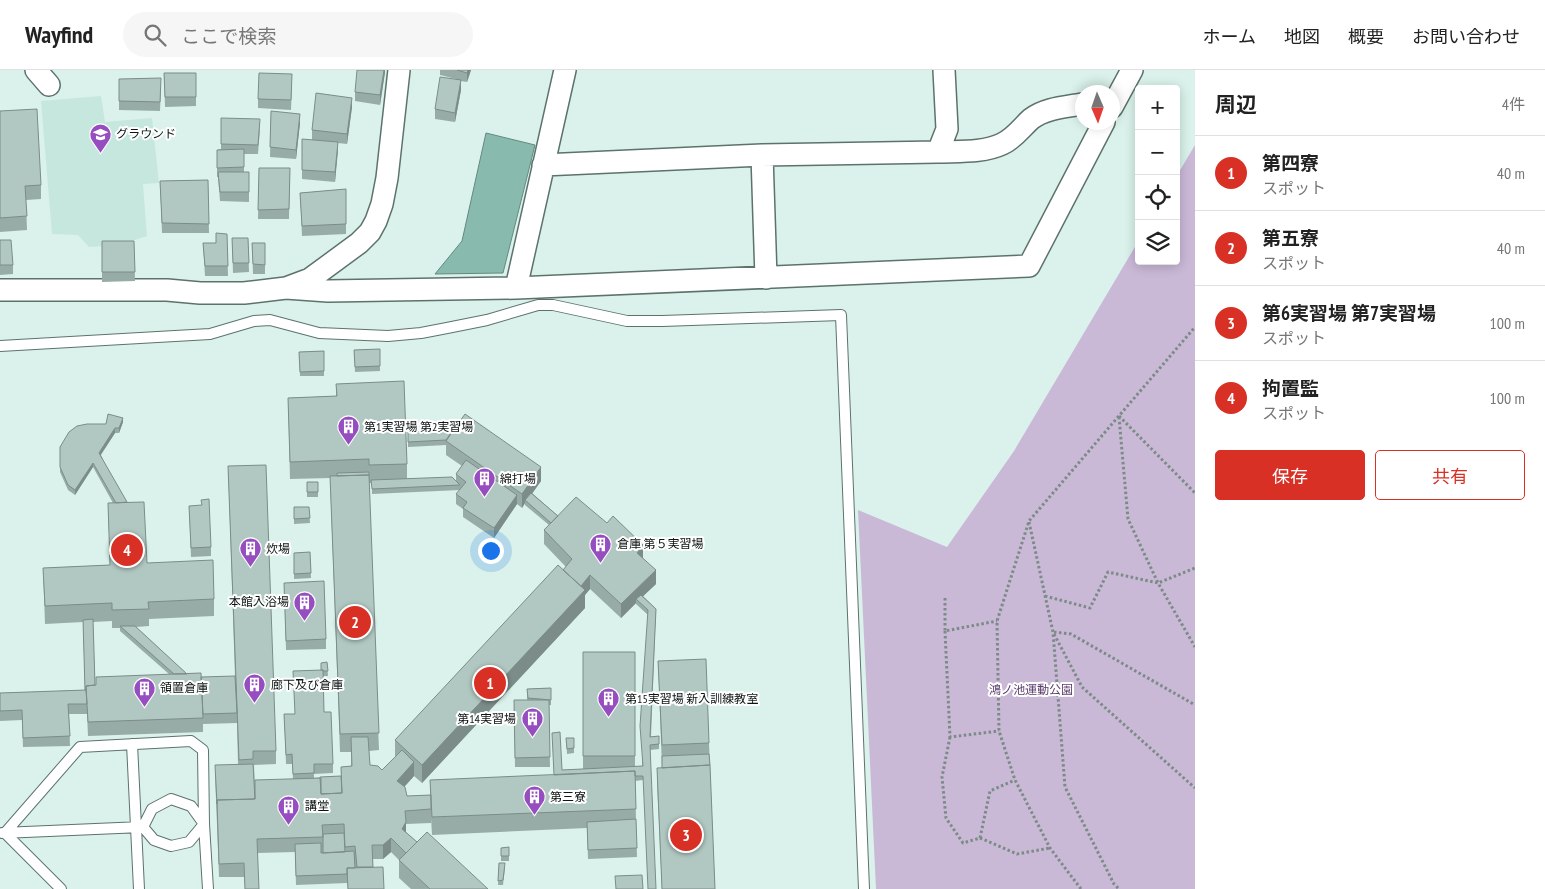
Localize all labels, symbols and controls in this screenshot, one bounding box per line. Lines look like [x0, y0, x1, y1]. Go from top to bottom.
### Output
search box [123, 12, 473, 57]
text: Wayfind [25, 19, 93, 50]
icon: search [141, 21, 169, 49]
text: ここで検索 [181, 24, 276, 48]
text: ホーム [1203, 25, 1256, 48]
text: 地図 [1284, 25, 1320, 48]
text: 概要 [1348, 25, 1384, 48]
text: お問い合わせ [1412, 25, 1520, 48]
north arrow [1075, 85, 1120, 130]
map controls [1135, 85, 1180, 265]
button: + [1135, 85, 1180, 130]
text: 周辺 [1215, 91, 1257, 118]
text: 4件 [1502, 94, 1525, 114]
school or university icon: グラウンド [88, 122, 112, 153]
place label: グラウンド [116, 126, 176, 141]
button: − [1135, 130, 1180, 175]
text: 第四寮 [1262, 151, 1319, 175]
text: 1 [1227, 163, 1235, 183]
text: 40 m [1497, 163, 1525, 183]
button: locate [1135, 175, 1180, 220]
text: スポット [1262, 178, 1326, 198]
button: layers [1135, 220, 1180, 265]
text: 第五寮 [1262, 226, 1319, 250]
text: 2 [1227, 238, 1235, 258]
text: 40 m [1497, 238, 1525, 258]
text: スポット [1262, 253, 1326, 273]
text: 第6実習場 第7実習場 [1262, 301, 1436, 325]
text: 3 [1227, 313, 1235, 333]
text: 100 m [1490, 313, 1525, 333]
text: スポット [1262, 328, 1326, 348]
text: 拘置監 [1262, 376, 1319, 400]
text: 4 [1227, 388, 1235, 408]
text: 100 m [1490, 388, 1525, 408]
text: スポット [1262, 403, 1326, 423]
building icon: 第1実習場 第2実習場 [336, 415, 360, 446]
place label: 第1実習場 第2実習場 [364, 419, 473, 434]
button: 保存 [1215, 450, 1365, 500]
button: 共有 [1375, 450, 1525, 500]
building icon: 綿打場 [472, 467, 496, 498]
place label: 綿打場 [500, 471, 536, 486]
pin: 4 [111, 531, 143, 569]
building icon: 倉庫 第５実習場 [589, 532, 613, 563]
place label: 倉庫 第５実習場 [617, 536, 704, 551]
building icon: 炊場 [238, 537, 262, 568]
your location [478, 538, 504, 564]
place label: 炊場 [266, 541, 290, 556]
building icon: 本館入浴場 [293, 590, 317, 621]
place label: 本館入浴場 [229, 594, 289, 609]
pin: 2 [339, 603, 371, 641]
pin: 1 [474, 664, 506, 702]
building icon: 廊下及び倉庫 [243, 673, 267, 704]
building icon: 領置倉庫 [132, 676, 156, 707]
place label: 廊下及び倉庫 [271, 677, 343, 692]
place label: 領置倉庫 [160, 680, 208, 695]
park label: 鴻ノ池運動公園 [989, 682, 1073, 697]
building icon: 第15実習場 新入訓練教室 [597, 687, 621, 718]
place label: 第15実習場 新入訓練教室 [625, 691, 758, 706]
building icon: 第14実習場 [520, 707, 544, 738]
place label: 第14実習場 [457, 711, 516, 726]
building icon: 第三寮 [522, 785, 546, 816]
place label: 第三寮 [550, 789, 586, 804]
building icon: 講堂 [277, 794, 301, 825]
place label: 講堂 [305, 798, 329, 813]
pin: 3 [670, 816, 702, 854]

